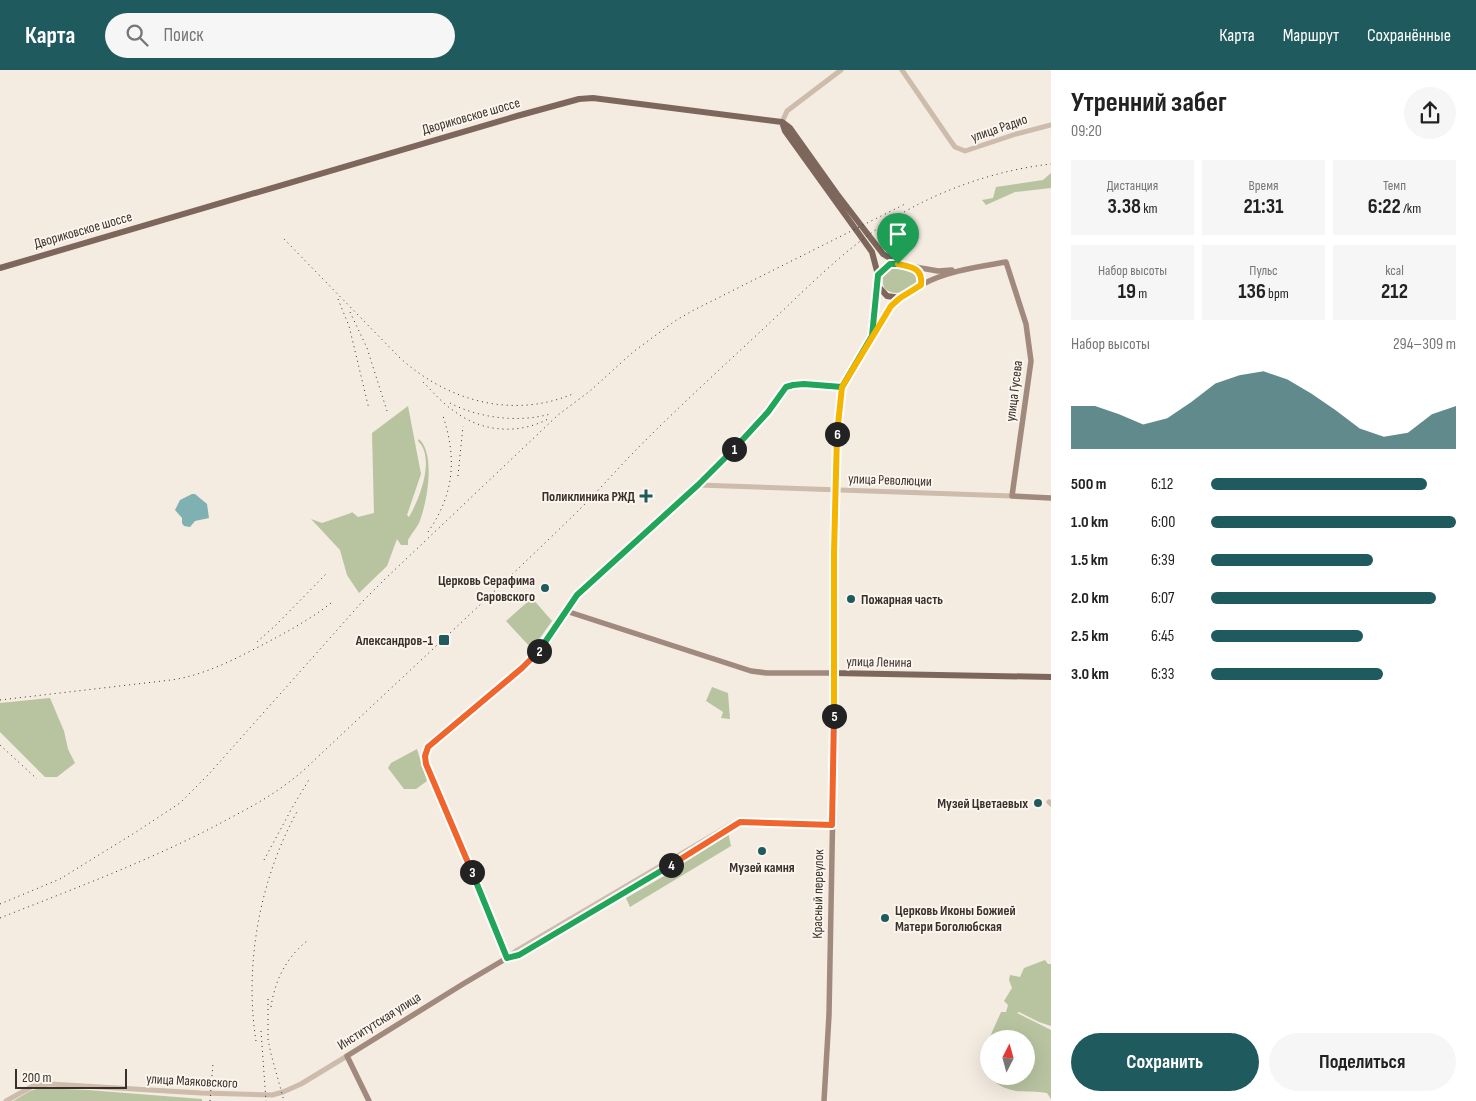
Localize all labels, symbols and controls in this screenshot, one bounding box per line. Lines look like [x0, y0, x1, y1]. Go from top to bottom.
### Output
search box [105, 13, 455, 58]
text: Карта [25, 21, 75, 50]
icon: search [123, 21, 151, 49]
text: Поиск [163, 24, 204, 47]
text: Карта [1219, 25, 1255, 46]
text: Маршрут [1283, 25, 1339, 46]
text: Сохранённые [1367, 25, 1451, 46]
text: Утренний забег [1071, 86, 1227, 119]
button: share [1404, 87, 1456, 139]
street label: Двориковское шоссе [420, 94, 522, 138]
street label: улица Радио [969, 110, 1030, 146]
text: 09:20 [1071, 122, 1102, 141]
text: Дистанция [1107, 177, 1158, 194]
text: Время [1249, 177, 1278, 194]
text: Темп [1383, 177, 1406, 194]
text: 3.38 [1107, 194, 1141, 219]
text: 21:31 [1244, 194, 1283, 219]
text: 6:22 [1368, 194, 1401, 219]
text: km [1141, 200, 1158, 217]
text: /km [1401, 200, 1421, 217]
street label: Двориковское шоссе [32, 208, 134, 252]
pin [877, 213, 919, 264]
icon: arrive [884, 220, 912, 248]
text: Набор высоты [1098, 262, 1167, 279]
text: Пульс [1249, 262, 1278, 279]
text: kcal [1385, 262, 1404, 279]
text: 19 [1118, 279, 1136, 304]
text: 136 [1238, 279, 1266, 304]
text: 212 [1381, 279, 1408, 304]
text: m [1136, 285, 1147, 302]
text: bpm [1266, 285, 1289, 302]
text: Набор высоты [1071, 335, 1150, 354]
text: 294–309 m [1393, 335, 1456, 354]
street label: улица Гусева [1002, 359, 1026, 423]
pin: 6 [824, 422, 850, 446]
text: 6 [834, 426, 841, 443]
pin: 1 [722, 436, 746, 462]
text: 1 [732, 441, 737, 458]
street label: улица Революции [848, 470, 932, 490]
text: 500 m [1071, 475, 1106, 494]
text: 6:12 [1151, 475, 1173, 494]
place label: Поликлиника РЖД [542, 488, 636, 505]
marker: Поликлиника РЖД [639, 489, 653, 503]
text: 1.0 km [1071, 513, 1108, 532]
text: 6:00 [1151, 513, 1175, 532]
text: 1.5 km [1071, 551, 1108, 570]
text: 6:39 [1151, 551, 1175, 570]
place label: Церковь Серафима Саровского [438, 572, 535, 605]
marker: Церковь Серафима Саровского [539, 582, 551, 594]
text: 2.0 km [1071, 589, 1109, 608]
text: 6:07 [1151, 589, 1175, 608]
place label: Пожарная часть [861, 591, 943, 608]
marker: Пожарная часть [845, 593, 857, 605]
text: 2.5 km [1071, 627, 1109, 646]
text: 6:45 [1151, 627, 1174, 646]
place label: Александров-1 [355, 632, 434, 649]
marker: Александров-1 [437, 633, 451, 647]
pin: 2 [526, 638, 552, 664]
text: 2 [536, 643, 543, 660]
street label: улица Ленина [846, 653, 912, 671]
text: 3.0 km [1071, 665, 1109, 684]
text: 6:33 [1151, 665, 1174, 684]
pin: 5 [822, 704, 846, 728]
text: 5 [831, 708, 838, 725]
place label: Музей Цветаевых [937, 795, 1028, 812]
marker: Музей Цветаевых [1032, 797, 1044, 809]
marker: Музей камня [756, 845, 768, 857]
street label: Красный переулок [809, 849, 827, 939]
pin: 4 [658, 852, 684, 878]
text: 4 [668, 857, 675, 874]
place label: Музей камня [729, 859, 795, 876]
pin: 3 [460, 860, 484, 884]
text: 3 [469, 864, 476, 881]
place label: Церковь Иконы Божией Матери Боголюбская [895, 902, 1016, 935]
marker: Церковь Иконы Божией Матери Боголюбская [879, 912, 891, 924]
street label: Институтская улица [334, 988, 424, 1054]
north arrow [980, 1030, 1035, 1085]
map controls [980, 1030, 1035, 1085]
button: Сохранить [1071, 1033, 1259, 1091]
button: Поделиться [1269, 1033, 1456, 1091]
scale bar [15, 1066, 128, 1089]
text: 200 m [22, 1069, 51, 1086]
street label: улица Маяковского [146, 1070, 239, 1092]

